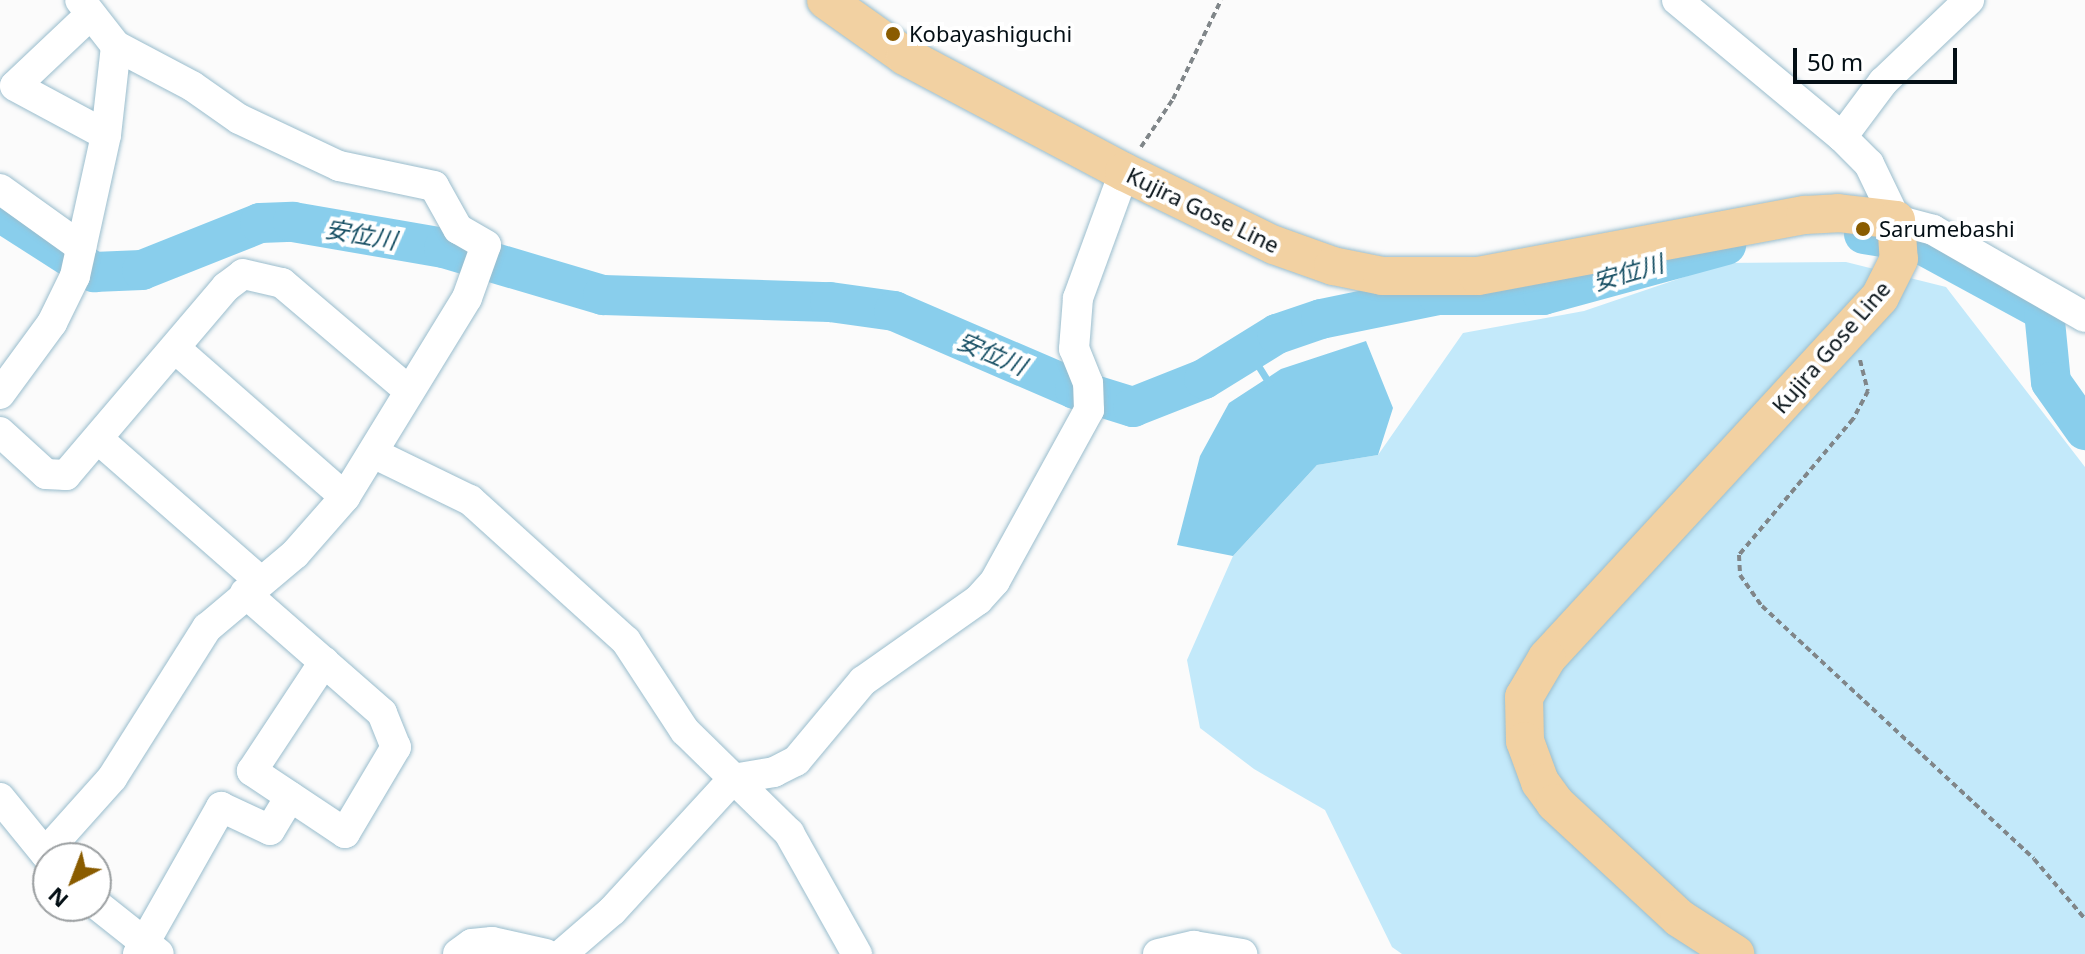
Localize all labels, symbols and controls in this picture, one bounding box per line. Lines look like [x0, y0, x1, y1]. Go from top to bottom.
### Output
place label: Kobayashiguchi [909, 21, 1072, 47]
marker: Kobayashiguchi [884, 25, 902, 43]
scale bar [1797, 32, 1961, 82]
text: 50 m [1807, 45, 1863, 78]
street label: Kujira Gose Line [1122, 162, 1284, 258]
water label: 安位川 [323, 214, 399, 254]
place label: Sarumebashi [1879, 216, 2015, 242]
marker: Sarumebashi [1854, 220, 1872, 238]
water label: 安位川 [1589, 248, 1667, 296]
street label: Kujira Gose Line [1766, 276, 1896, 418]
water label: 安位川 [953, 326, 1031, 380]
north arrow [32, 842, 112, 922]
text: N [41, 881, 74, 915]

